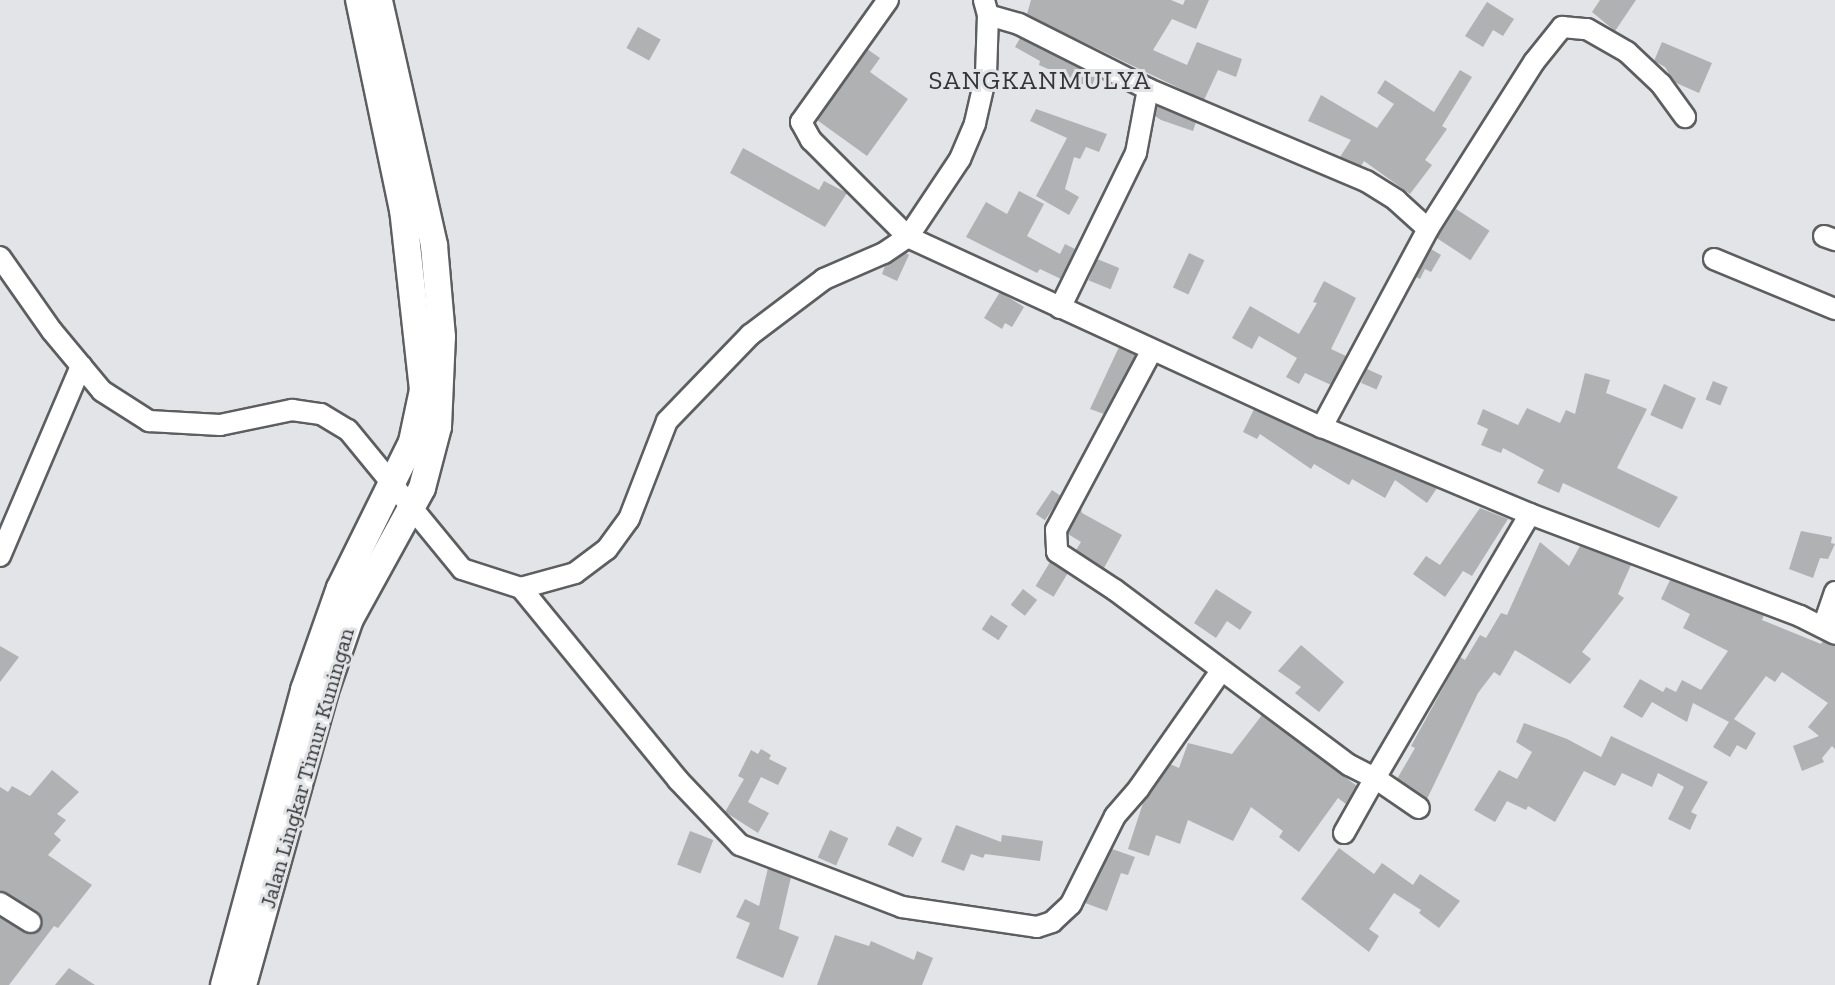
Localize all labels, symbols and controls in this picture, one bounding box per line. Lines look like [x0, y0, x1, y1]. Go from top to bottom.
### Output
district label: SANGKANMULYA [928, 65, 1152, 97]
street label: Jalan Lingkar Timur Kuningan [254, 624, 360, 912]

